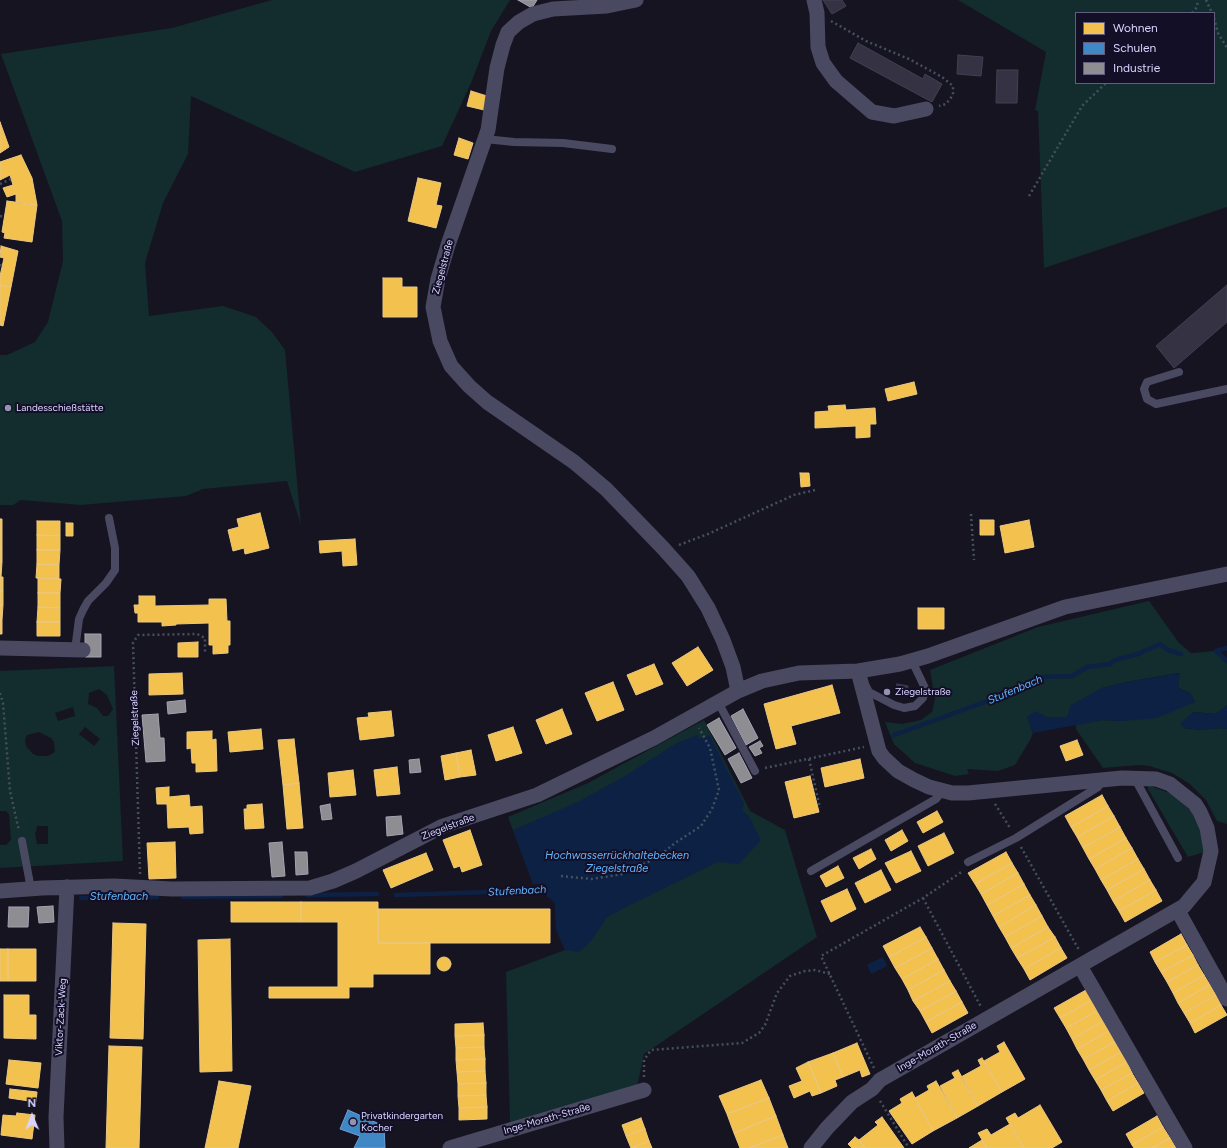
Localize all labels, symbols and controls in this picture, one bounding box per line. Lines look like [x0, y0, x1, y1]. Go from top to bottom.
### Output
legend [1075, 12, 1215, 84]
text: Wohnen [1113, 21, 1158, 35]
text: Schulen [1113, 41, 1156, 55]
text: Industrie [1113, 61, 1160, 75]
street label: Ziegelstraße [430, 239, 456, 295]
place label: Landesschießstätte [16, 402, 103, 414]
marker: Landesschießstätte [3, 403, 13, 413]
water label: Stufenbach [986, 673, 1044, 707]
place label: Ziegelstraße [895, 686, 951, 698]
marker: Ziegelstraße [882, 687, 892, 697]
street label: Ziegelstraße [128, 690, 142, 746]
street label: Ziegelstraße [420, 811, 476, 843]
water label: Hochwasserrückhaltebecken Ziegelstraße [545, 849, 689, 875]
water label: Stufenbach [488, 883, 546, 899]
water label: Stufenbach [90, 890, 148, 904]
street label: Viktor-Zack-Weg [53, 978, 69, 1056]
street label: Inge-Morath-Straße [895, 1019, 979, 1075]
north arrow [12, 1096, 52, 1136]
text: N [27, 1097, 36, 1110]
street label: Inge-Morath-Straße [502, 1101, 592, 1137]
place label: Privatkindergarten Kocher [361, 1110, 443, 1134]
marker: Privatkindergarten Kocher [348, 1117, 358, 1127]

